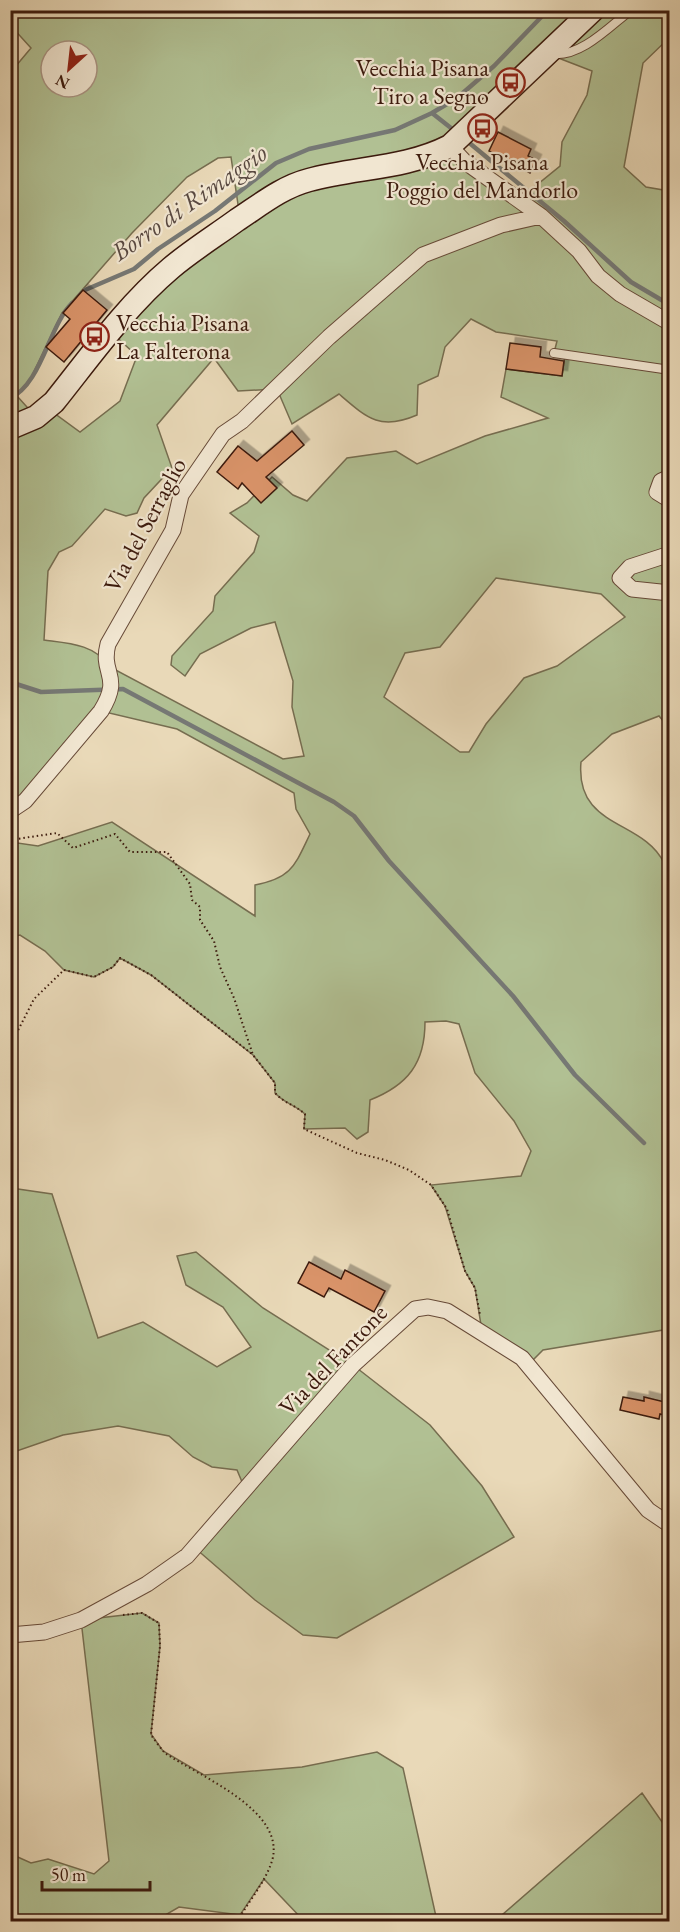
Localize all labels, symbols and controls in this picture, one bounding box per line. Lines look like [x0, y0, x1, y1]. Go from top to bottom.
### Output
north arrow [39, 39, 99, 99]
place label: Vecchia Pisana Tiro a Segno [356, 52, 489, 111]
bus stop icon: Vecchia Pisana Tiro a Segno [494, 66, 526, 98]
text: N [52, 70, 73, 94]
bus stop icon: Vecchia Pisana Poggio del Mandorlo [466, 113, 498, 145]
water label: Borro di Rimaggio [104, 136, 274, 269]
place label: Vecchia Pisana Poggio del Mandorlo [386, 146, 578, 205]
place label: Vecchia Pisana La Falterona [116, 307, 250, 366]
bus stop icon: Vecchia Pisana La Falterona [79, 321, 111, 353]
street label: Via del Serraglio [96, 452, 193, 597]
street label: Via del Fantone [272, 1297, 394, 1422]
scale bar [42, 1854, 150, 1892]
text: 50 m [51, 1863, 86, 1886]

